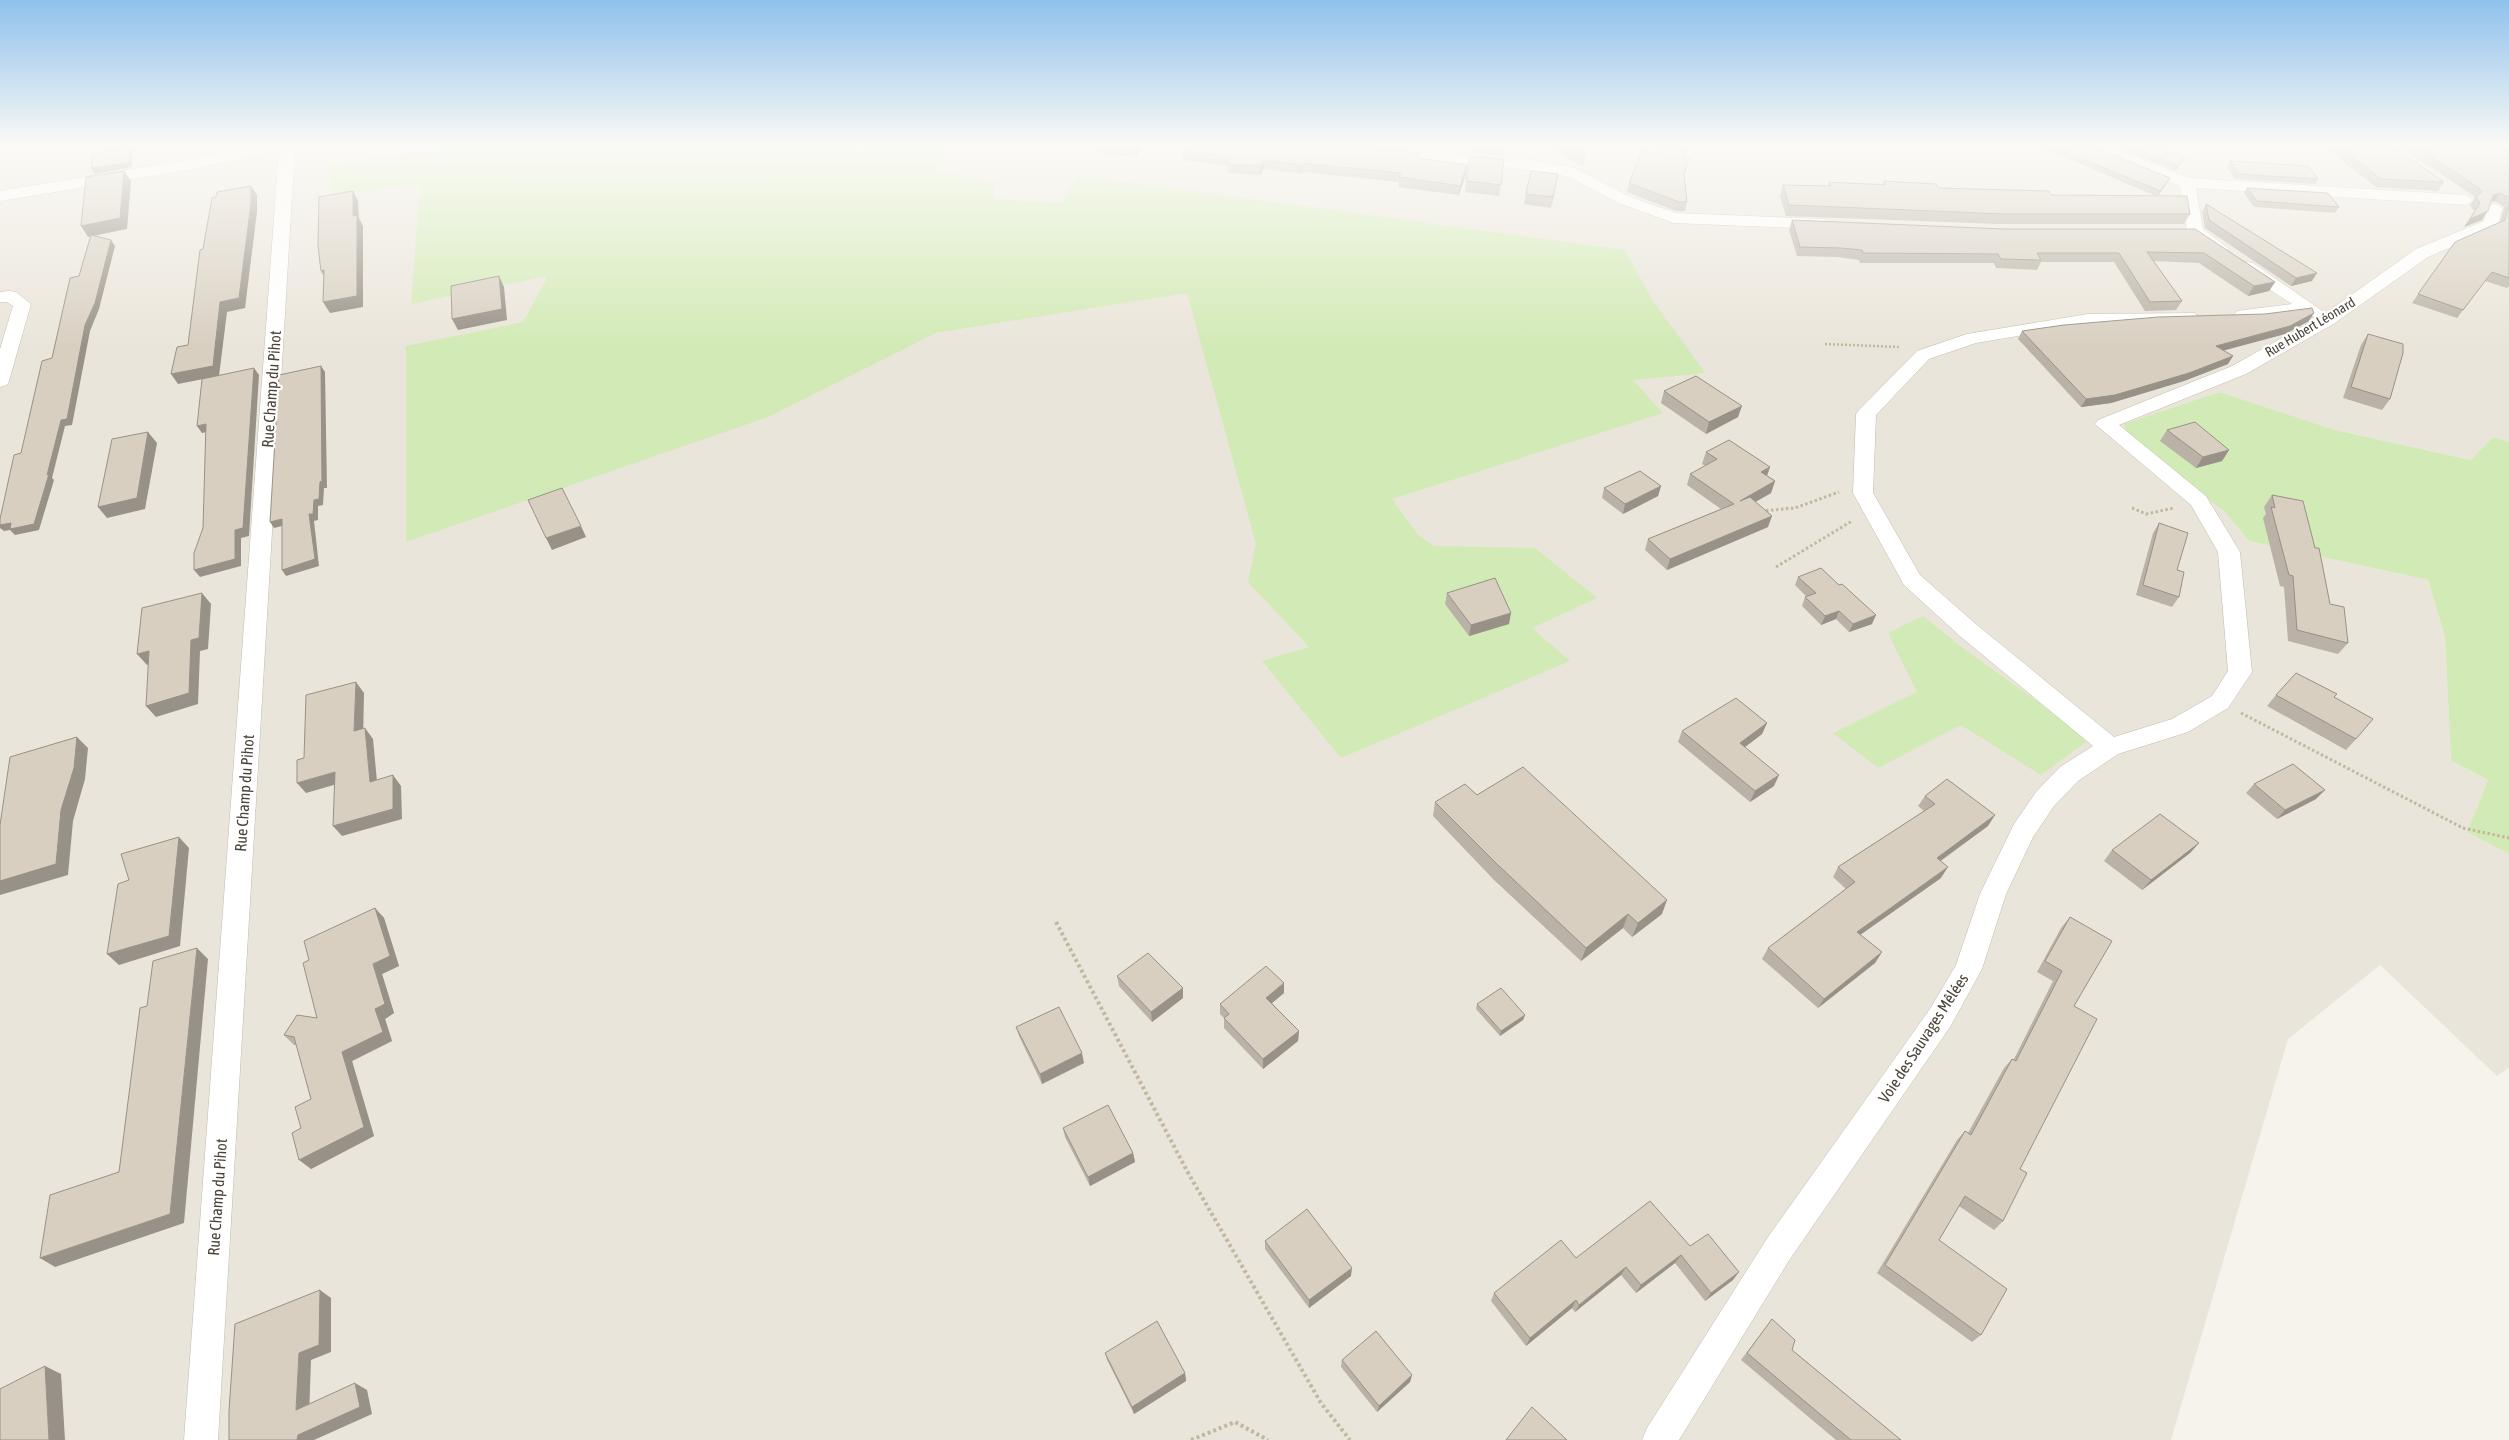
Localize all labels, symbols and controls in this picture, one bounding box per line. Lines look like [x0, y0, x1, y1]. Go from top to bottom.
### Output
street label: Rue Hubert Léonard [2262, 294, 2358, 360]
street label: Rue Champ du Pihot [258, 329, 285, 448]
street label: Rue Champ du Pihot [231, 733, 258, 852]
street label: Voie des Sauvages Mêlées [1875, 970, 1973, 1106]
street label: Rue Champ du Pihot [204, 1137, 231, 1256]

